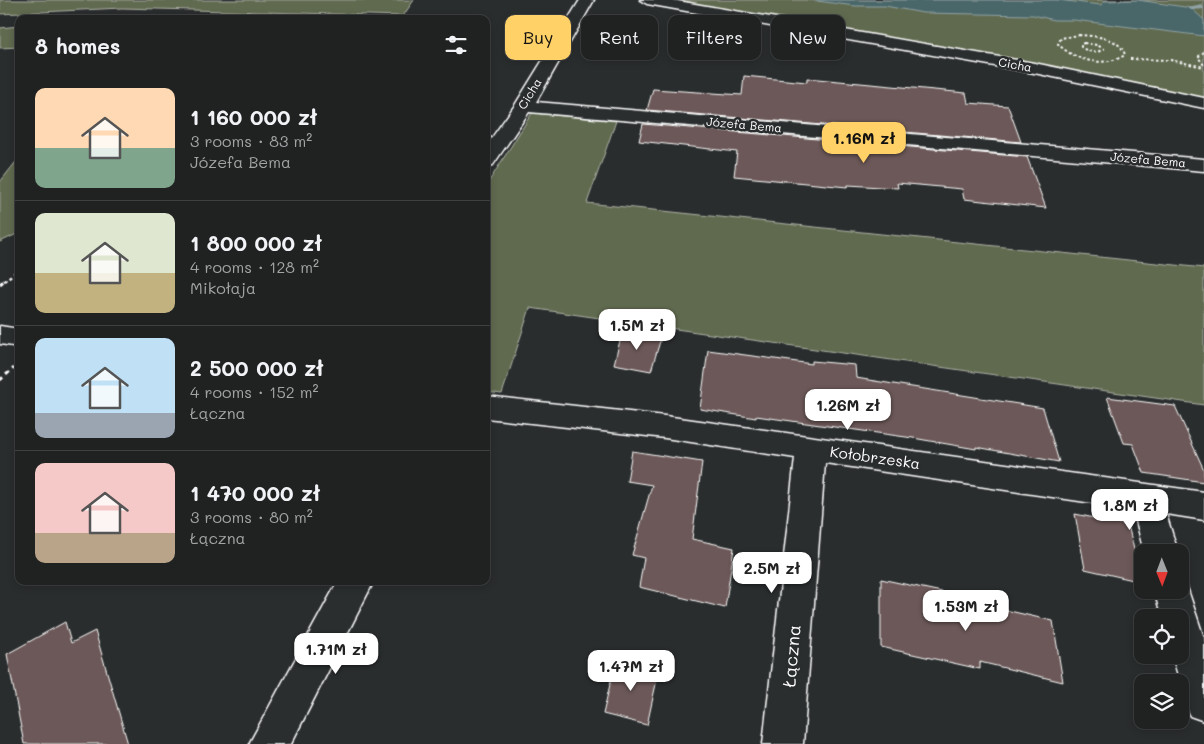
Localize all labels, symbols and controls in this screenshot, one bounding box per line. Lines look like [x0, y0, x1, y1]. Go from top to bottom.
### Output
chip: Buy [505, 15, 571, 60]
chip: Rent [581, 15, 658, 60]
chip: Filters [668, 15, 761, 60]
chip: New [771, 15, 845, 60]
icon: filters [442, 31, 470, 59]
text: 8 homes [35, 32, 120, 59]
street label: Cicha [997, 53, 1033, 75]
street label: Cicha [514, 75, 545, 112]
text: 1 160 000 zł [190, 103, 317, 130]
icon: home [75, 108, 135, 168]
street label: Józefa Bema [706, 113, 782, 135]
pin: 1.16M zł [812, 121, 916, 164]
text: 1.16M zł [833, 127, 895, 148]
text: 3 rooms · 83 m² [190, 130, 312, 151]
street label: Józefa Bema [1110, 148, 1186, 170]
text: Józefa Bema [190, 151, 291, 172]
text: 1 800 000 zł [190, 229, 322, 256]
icon: home [75, 233, 135, 293]
text: 4 rooms · 128 m² [190, 256, 319, 277]
text: Mikołaja [190, 277, 256, 298]
pin: 1.5M zł [591, 308, 683, 351]
text: 1.5M zł [610, 314, 664, 335]
text: 2 500 000 zł [190, 354, 324, 381]
icon: home [75, 358, 135, 418]
text: 4 rooms · 152 m² [190, 381, 319, 402]
pin: 1.26M zł [796, 388, 900, 431]
text: 1.26M zł [816, 394, 880, 415]
text: Łączna [190, 402, 246, 423]
street label: Kołobrzeska [829, 441, 922, 473]
text: 1 470 000 zł [190, 479, 320, 506]
icon: home [75, 483, 135, 543]
pin: 1.8M zł [1084, 488, 1176, 531]
text: 1.8M zł [1102, 494, 1158, 515]
text: 3 rooms · 80 m² [190, 506, 313, 527]
text: Łączna [190, 527, 246, 548]
north arrow [1134, 544, 1189, 599]
map controls [1134, 544, 1189, 729]
pin: 2.5M zł [726, 552, 818, 594]
text: 2.5M zł [744, 557, 800, 578]
pin: 1.53M zł [914, 590, 1018, 632]
text: 1.53M zł [934, 595, 998, 616]
button: locate [1134, 609, 1189, 664]
street label: Łączna [776, 624, 806, 688]
pin: 1.71M zł [284, 632, 388, 675]
text: 1.71M zł [305, 638, 367, 659]
pin: 1.47M zł [579, 650, 683, 692]
text: 1.47M zł [599, 655, 663, 676]
button: layers [1134, 674, 1189, 729]

